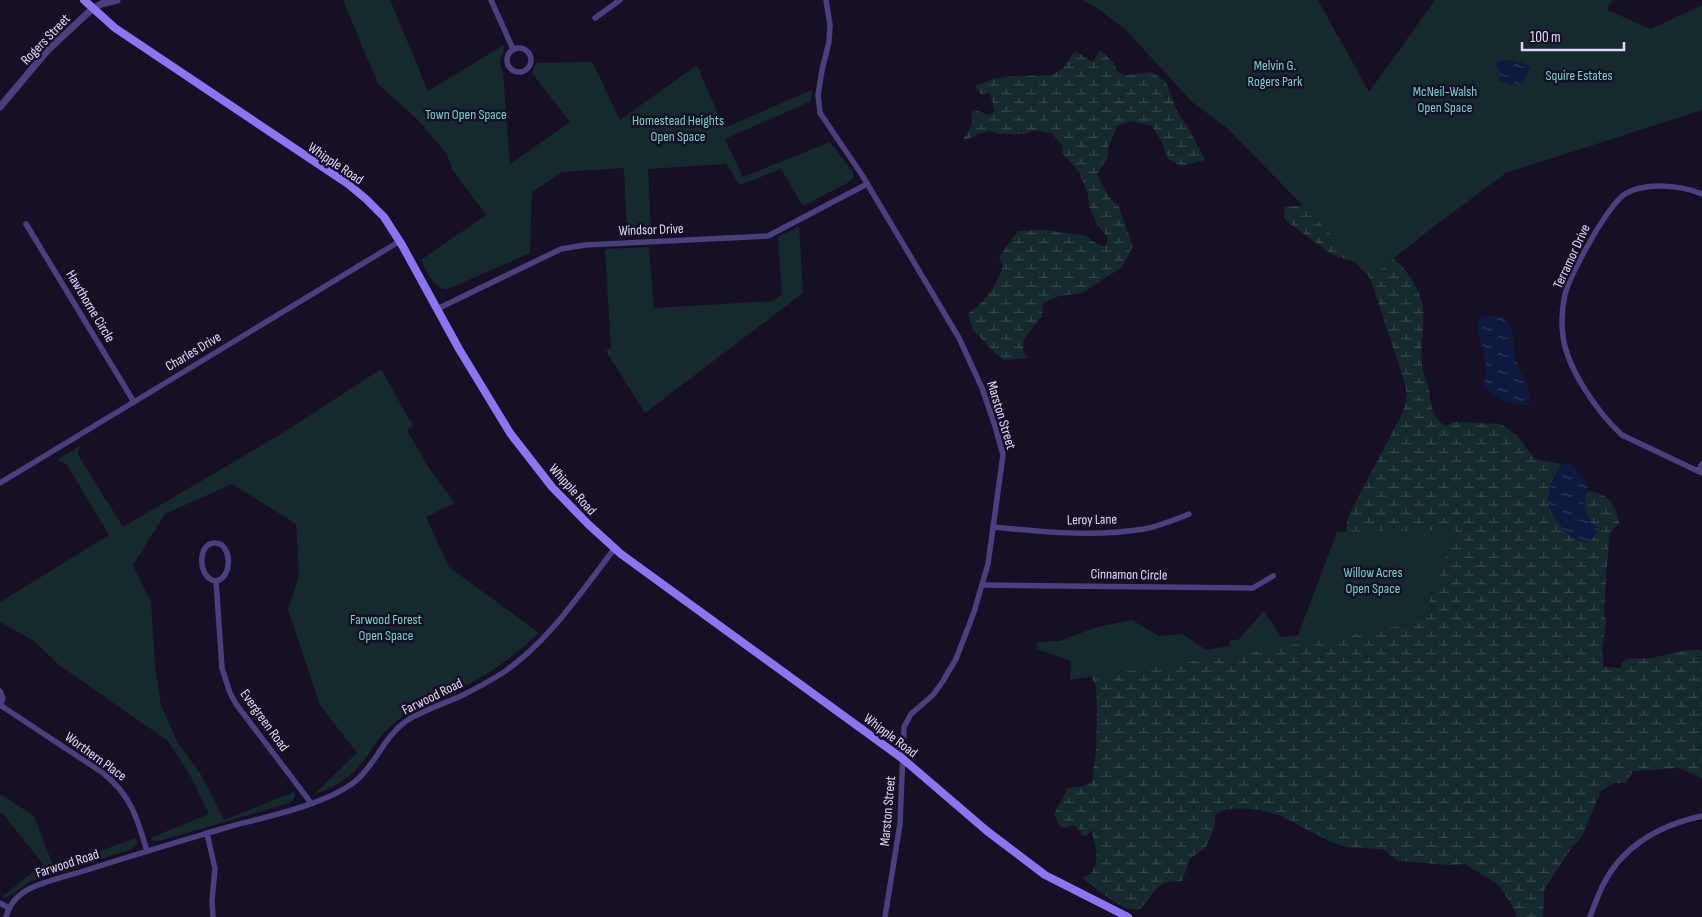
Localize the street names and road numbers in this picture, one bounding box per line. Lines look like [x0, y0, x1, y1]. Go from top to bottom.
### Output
street label: Rogers Street [17, 10, 74, 68]
street label: Whipple Road [305, 139, 367, 188]
street label: Windsor Drive [618, 220, 684, 239]
street label: Terramor Drive [1549, 221, 1594, 291]
street label: Hawthorne Circle [62, 267, 119, 345]
street label: Charles Drive [162, 328, 224, 375]
street label: Marston Street [983, 379, 1020, 451]
street label: Whipple Road [545, 460, 600, 519]
street label: Leroy Lane [1067, 511, 1117, 528]
street label: Cinnamon Circle [1090, 565, 1168, 584]
street label: Farwood Road [399, 674, 466, 718]
street label: Evergreen Road [236, 686, 293, 755]
street label: Whipple Road [860, 710, 921, 761]
street label: Worthern Place [62, 728, 130, 784]
street label: Marston Street [876, 775, 899, 847]
street label: Farwood Road [33, 845, 101, 882]

